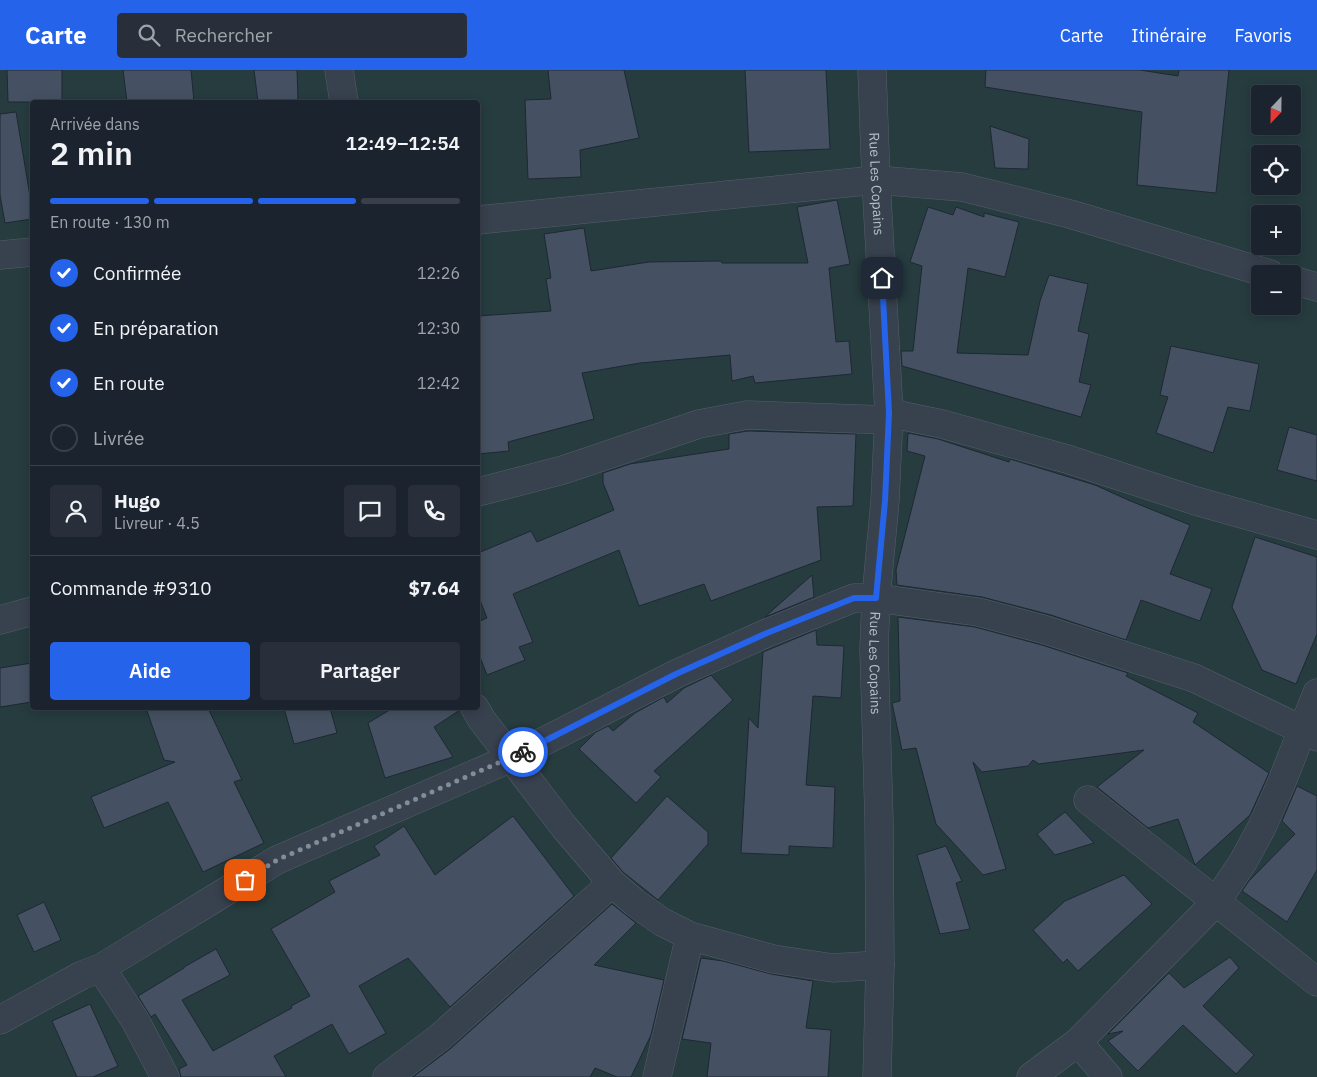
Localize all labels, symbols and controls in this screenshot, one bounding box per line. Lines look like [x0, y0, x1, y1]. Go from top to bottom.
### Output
search box [117, 13, 467, 58]
text: Carte [25, 19, 87, 51]
icon: search [135, 21, 163, 49]
text: Rechercher [175, 23, 272, 47]
text: Carte [1060, 24, 1103, 47]
text: Itinéraire [1131, 24, 1207, 47]
text: Favoris [1235, 24, 1292, 47]
north arrow [1251, 85, 1301, 135]
map controls [1251, 85, 1301, 315]
text: Arrivée dans [50, 114, 140, 134]
text: 12:49–12:54 [346, 131, 460, 155]
text: 2 min [50, 132, 133, 174]
street label: Rue Les Copains [865, 132, 888, 236]
button: locate [1251, 145, 1301, 195]
button: + [1251, 205, 1301, 255]
text: En route · 130 m [50, 212, 170, 232]
pin [861, 257, 903, 299]
icon: check [50, 259, 78, 287]
text: Confirmée [93, 261, 181, 285]
text: 12:26 [417, 263, 460, 283]
icon: home [868, 264, 896, 292]
button: − [1251, 265, 1301, 315]
icon: check [50, 314, 78, 342]
text: En préparation [93, 316, 219, 340]
text: 12:30 [417, 318, 460, 338]
icon: check [50, 369, 78, 397]
text: En route [93, 371, 165, 395]
text: 12:42 [417, 373, 460, 393]
text: Livrée [93, 426, 144, 450]
button: person [50, 485, 102, 537]
button: chat [344, 485, 396, 537]
button: phone [408, 485, 460, 537]
text: Hugo [114, 489, 160, 513]
text: Livreur · 4.5 [114, 513, 200, 533]
text: Commande #9310 [50, 576, 212, 600]
text: $7.64 [408, 576, 460, 600]
street label: Rue Les Copains [865, 611, 885, 715]
button: Aide [50, 642, 250, 700]
button: Partager [260, 642, 460, 700]
courier [498, 727, 548, 777]
icon: bike [509, 738, 537, 766]
pin [224, 859, 266, 901]
icon: bag [231, 866, 259, 894]

